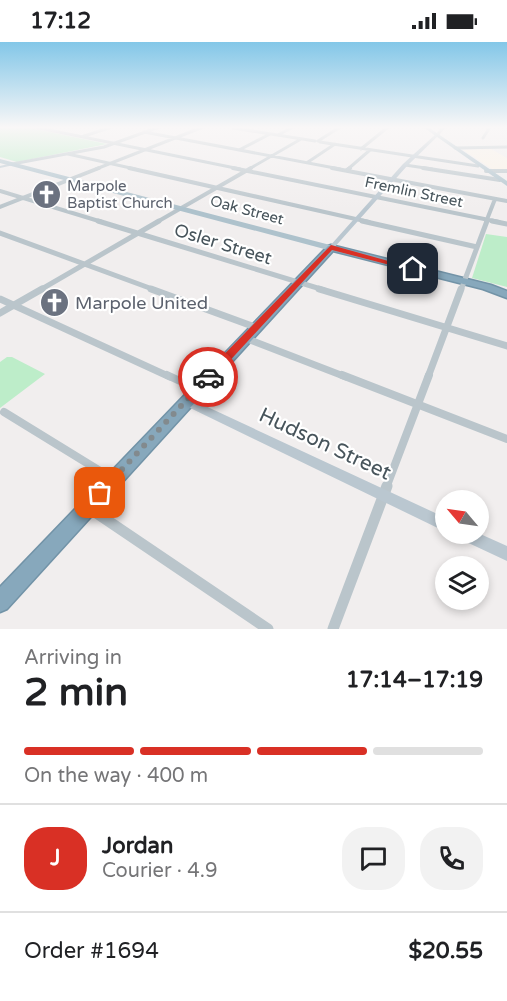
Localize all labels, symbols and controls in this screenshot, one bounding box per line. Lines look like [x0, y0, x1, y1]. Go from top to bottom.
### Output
text: 17:12 [30, 8, 91, 34]
street label: Fremlin Street [363, 173, 465, 211]
place label: Marpole Baptist Church [67, 177, 173, 212]
church icon: Marpole Baptist Church [30, 179, 62, 211]
street label: Oak Street [208, 192, 286, 229]
street label: Osler Street [172, 219, 275, 269]
pin [387, 243, 438, 294]
icon: home [396, 252, 429, 285]
church icon: Marpole United [38, 287, 70, 319]
place label: Marpole United [75, 292, 208, 314]
courier [178, 347, 238, 407]
icon: car [192, 361, 225, 394]
street label: Hudson Street [255, 403, 395, 485]
pin [74, 467, 125, 518]
icon: bag [83, 476, 116, 509]
north arrow [435, 490, 489, 544]
map controls [435, 490, 489, 610]
button: layers [435, 556, 489, 610]
text: Arriving in [24, 646, 122, 670]
text: 17:14–17:19 [346, 667, 483, 693]
text: 2 min [24, 669, 128, 716]
text: On the way · 400 m [24, 764, 208, 788]
button: chat [342, 827, 405, 890]
button: phone [420, 827, 483, 890]
text: Jordan [102, 833, 173, 859]
text: J [50, 845, 61, 871]
text: Courier · 4.9 [102, 859, 217, 883]
text: Order #1694 [24, 938, 159, 964]
text: $20.55 [408, 938, 483, 964]

